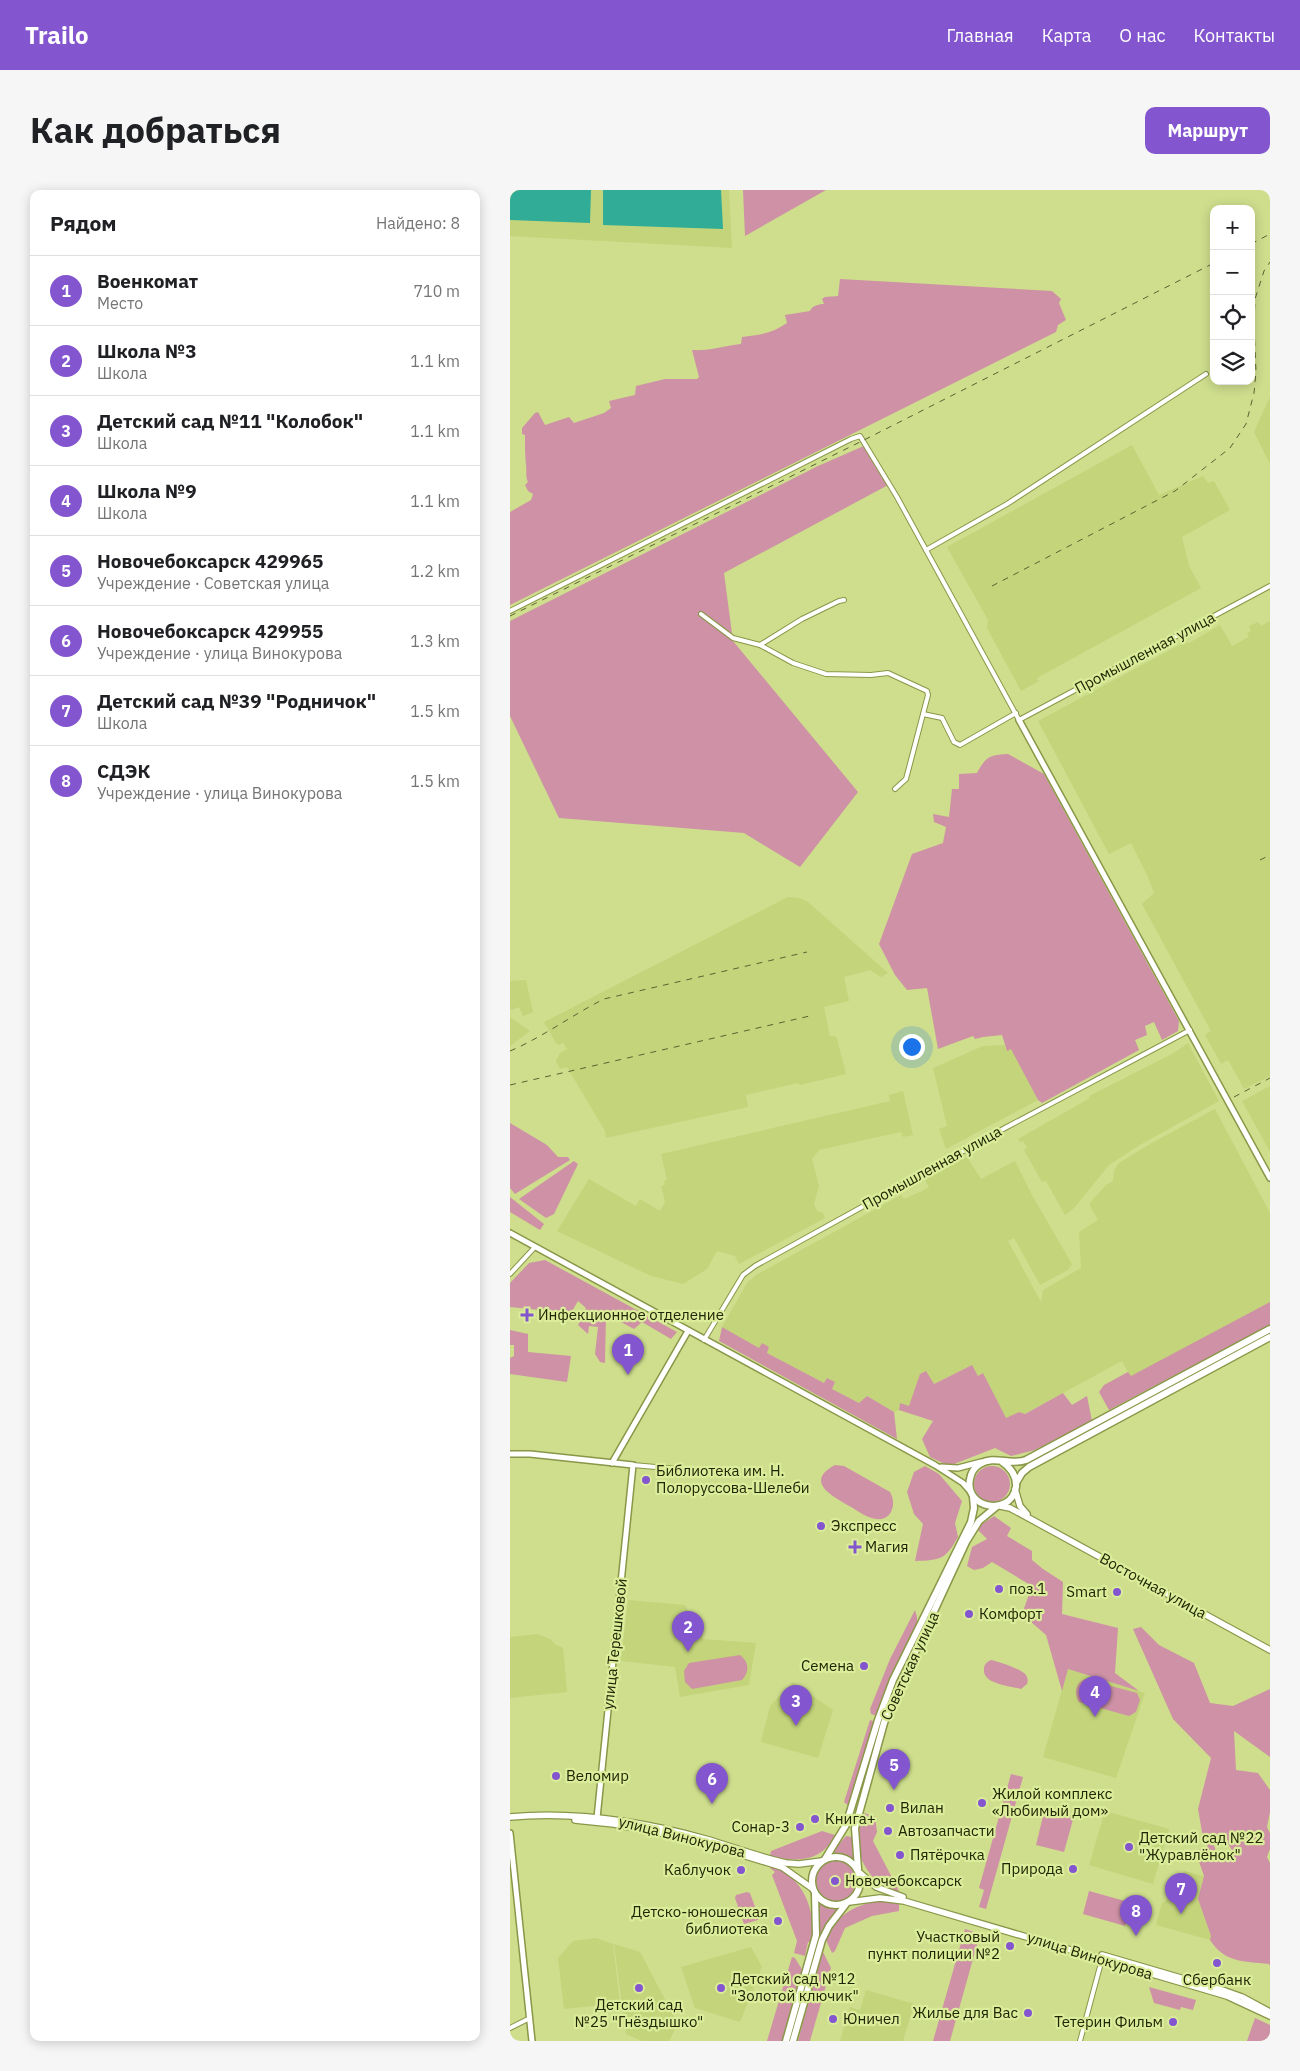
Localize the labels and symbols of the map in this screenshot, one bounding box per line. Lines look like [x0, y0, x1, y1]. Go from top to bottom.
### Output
street label: Промышленная улица [1071, 607, 1218, 698]
your location [899, 1034, 925, 1060]
street label: Промышленная улица [859, 1121, 1005, 1214]
place label: Инфекционное отделение [538, 1305, 724, 1324]
marker: Инфекционное отделение [520, 1308, 534, 1322]
pin: 1 [612, 1334, 644, 1375]
place label: Библиотека им. Н. Полоруссова-Шелеби [656, 1461, 810, 1497]
marker: Библиотека им. Н. Полоруссова-Шелеби [640, 1474, 652, 1486]
place label: Экспресс [831, 1516, 897, 1535]
marker: Экспресс [815, 1520, 827, 1532]
place label: Магия [865, 1537, 909, 1556]
marker: Магия [849, 1541, 861, 1553]
street label: Восточная улица [1097, 1548, 1210, 1623]
street label: улица Терешковой [598, 1577, 631, 1711]
place label: поз.1 [1009, 1579, 1046, 1598]
place label: Smart [1066, 1582, 1107, 1601]
marker: поз.1 [993, 1583, 1005, 1595]
marker: Smart [1111, 1586, 1123, 1598]
place label: Комфорт [979, 1604, 1043, 1623]
street label: Советская улица [876, 1608, 943, 1723]
marker: Комфорт [963, 1608, 975, 1620]
pin: 2 [672, 1611, 704, 1652]
place label: Семена [801, 1656, 854, 1675]
marker: Семена [858, 1660, 870, 1672]
pin: 4 [1079, 1676, 1111, 1717]
pin: 3 [780, 1685, 812, 1726]
pin: 5 [878, 1749, 910, 1790]
pin: 6 [696, 1763, 728, 1804]
place label: Веломир [566, 1766, 629, 1785]
marker: Веломир [550, 1770, 562, 1782]
place label: Жилой комплекс «Любимый дом» [992, 1784, 1113, 1820]
marker: Жилой комплекс «Любимый дом» [976, 1797, 988, 1809]
place label: Вилан [900, 1798, 944, 1817]
marker: Вилан [884, 1802, 896, 1814]
place label: Книга+ [825, 1809, 876, 1828]
street label: улица Винокурова [617, 1812, 748, 1861]
marker: Книга+ [809, 1813, 821, 1825]
place label: Сонар-3 [732, 1817, 790, 1836]
marker: Сонар-3 [794, 1821, 806, 1833]
place label: Автозапчасти [898, 1821, 995, 1840]
marker: Автозапчасти [882, 1825, 894, 1837]
place label: Детский сад №22 "Журавлёнок" [1139, 1828, 1264, 1864]
marker: Детский сад №22 "Журавлёнок" [1123, 1841, 1135, 1853]
place label: Пятёрочка [910, 1845, 985, 1864]
marker: Пятёрочка [894, 1849, 906, 1861]
place label: Природа [1001, 1859, 1063, 1878]
place label: Каблучок [664, 1860, 731, 1879]
marker: Природа [1067, 1863, 1079, 1875]
marker: Каблучок [735, 1864, 747, 1876]
place label: Новочебоксарск [845, 1871, 962, 1890]
pin: 7 [1165, 1873, 1197, 1914]
marker: Новочебоксарск [829, 1875, 841, 1887]
pin: 8 [1120, 1895, 1152, 1936]
place label: Детско-юношеская библиотека [631, 1902, 768, 1938]
marker: Детско-юношеская библиотека [772, 1915, 784, 1927]
place label: Участковый пункт полиции №2 [867, 1927, 1000, 1963]
street label: улица Винокурова [1025, 1927, 1155, 1984]
marker: Участковый пункт полиции №2 [1004, 1940, 1016, 1952]
marker: Сбербанк [1211, 1957, 1223, 1969]
place label: Детский сад №12 "Золотой ключик" [731, 1969, 859, 2005]
place label: Сбербанк [1183, 1970, 1251, 1989]
marker: Детский сад №25 "Гнёздышко" [633, 1982, 645, 1994]
marker: Детский сад №12 "Золотой ключик" [715, 1982, 727, 1994]
place label: Детский сад №25 "Гнёздышко" [575, 1995, 703, 2031]
place label: Жилье для Вас [912, 2003, 1018, 2022]
marker: Жилье для Вас [1022, 2007, 1034, 2019]
place label: Юничел [843, 2009, 900, 2028]
place label: Тетерин Фильм [1054, 2012, 1163, 2031]
marker: Юничел [827, 2013, 839, 2025]
marker: Тетерин Фильм [1167, 2016, 1179, 2028]

